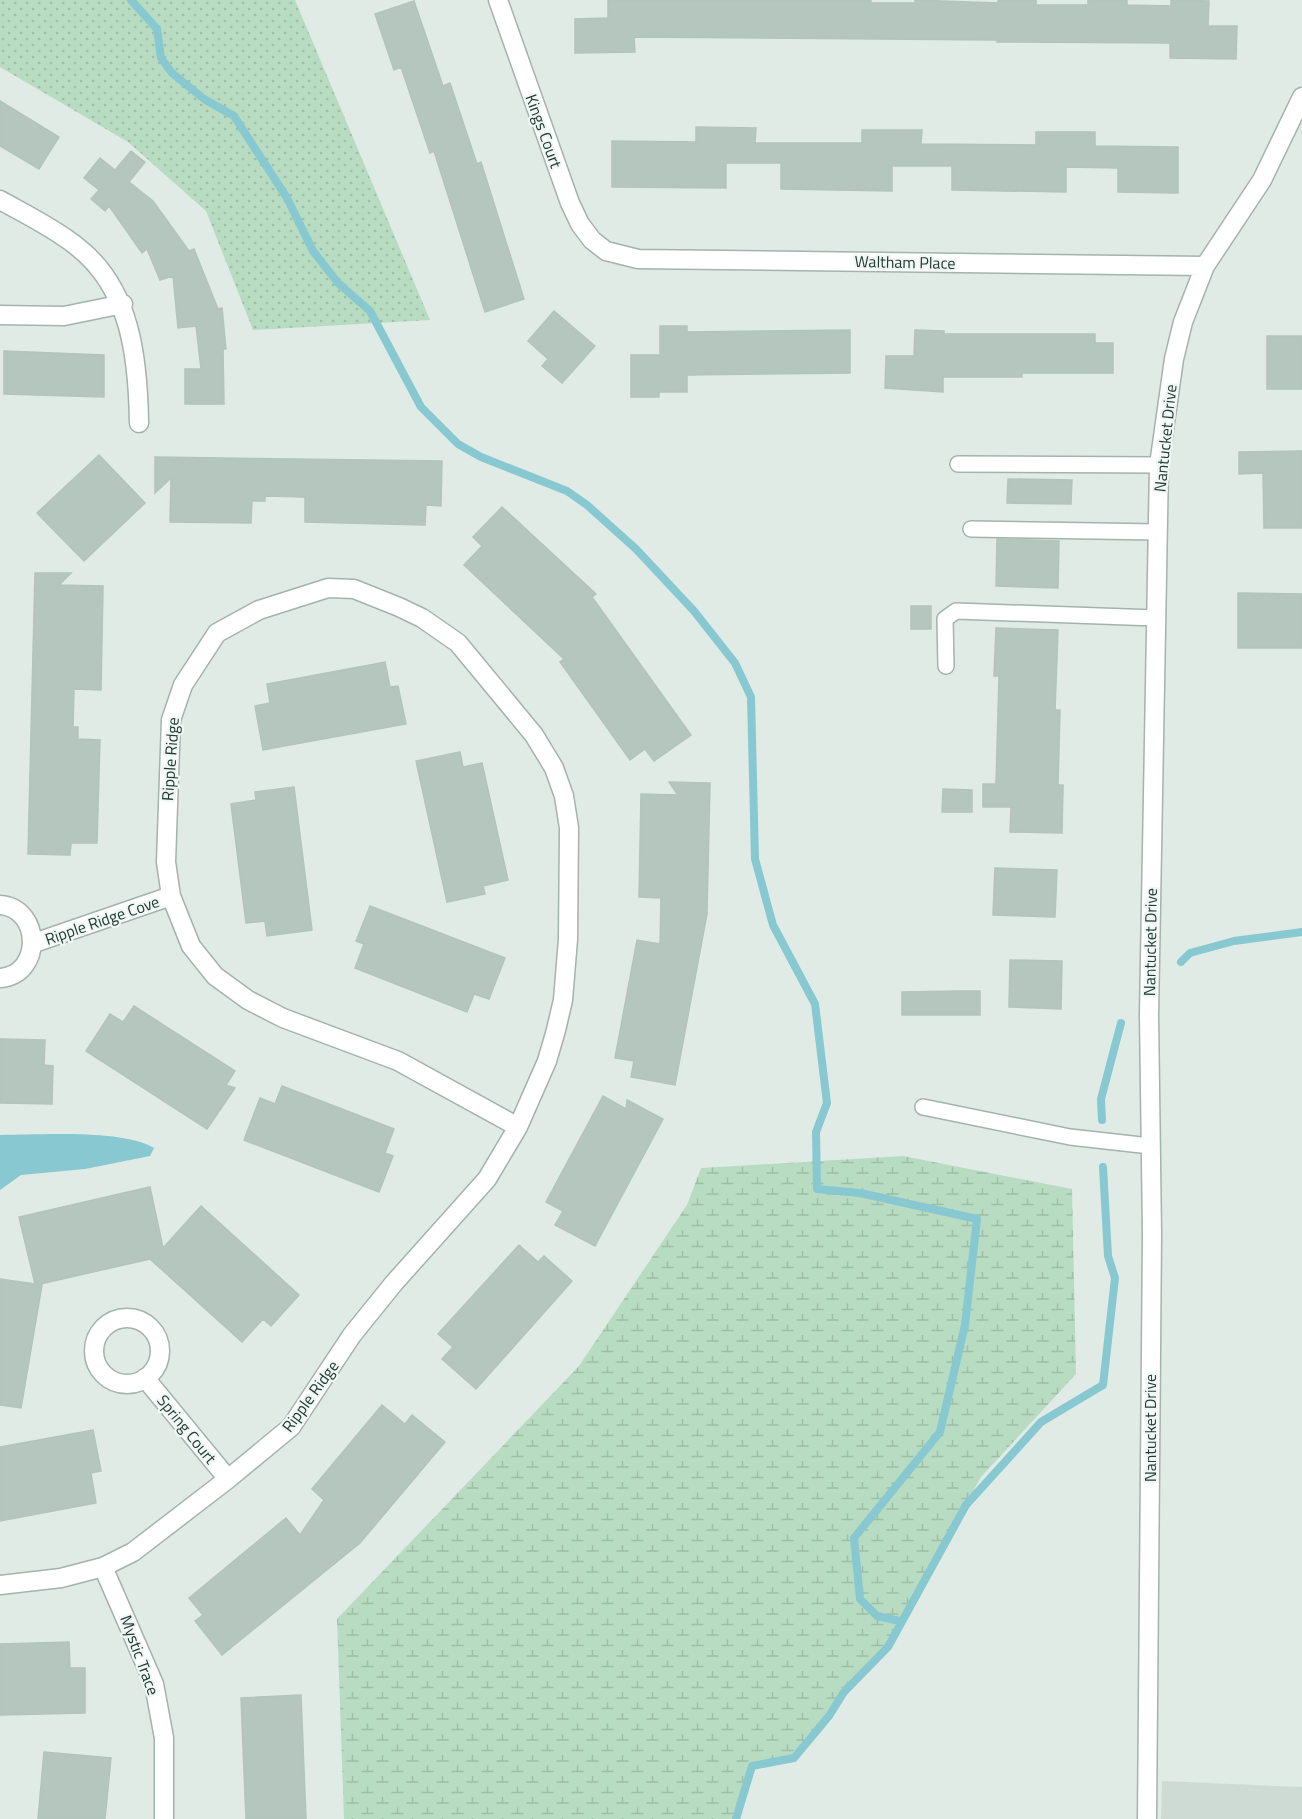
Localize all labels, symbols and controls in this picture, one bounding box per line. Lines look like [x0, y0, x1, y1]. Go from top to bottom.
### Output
street label: Kings Court [520, 91, 569, 172]
street label: Waltham Place [854, 249, 956, 275]
street label: Nantucket Drive [1147, 383, 1183, 493]
street label: Ripple Ridge [155, 716, 185, 802]
street label: Nantucket Drive [1137, 888, 1163, 996]
street label: Ripple Ridge Cove [42, 889, 162, 951]
street label: Ripple Ridge [276, 1355, 344, 1437]
street label: Nantucket Drive [1138, 1374, 1162, 1482]
street label: Spring Court [152, 1389, 223, 1469]
street label: Mystic Trace [114, 1612, 166, 1698]

